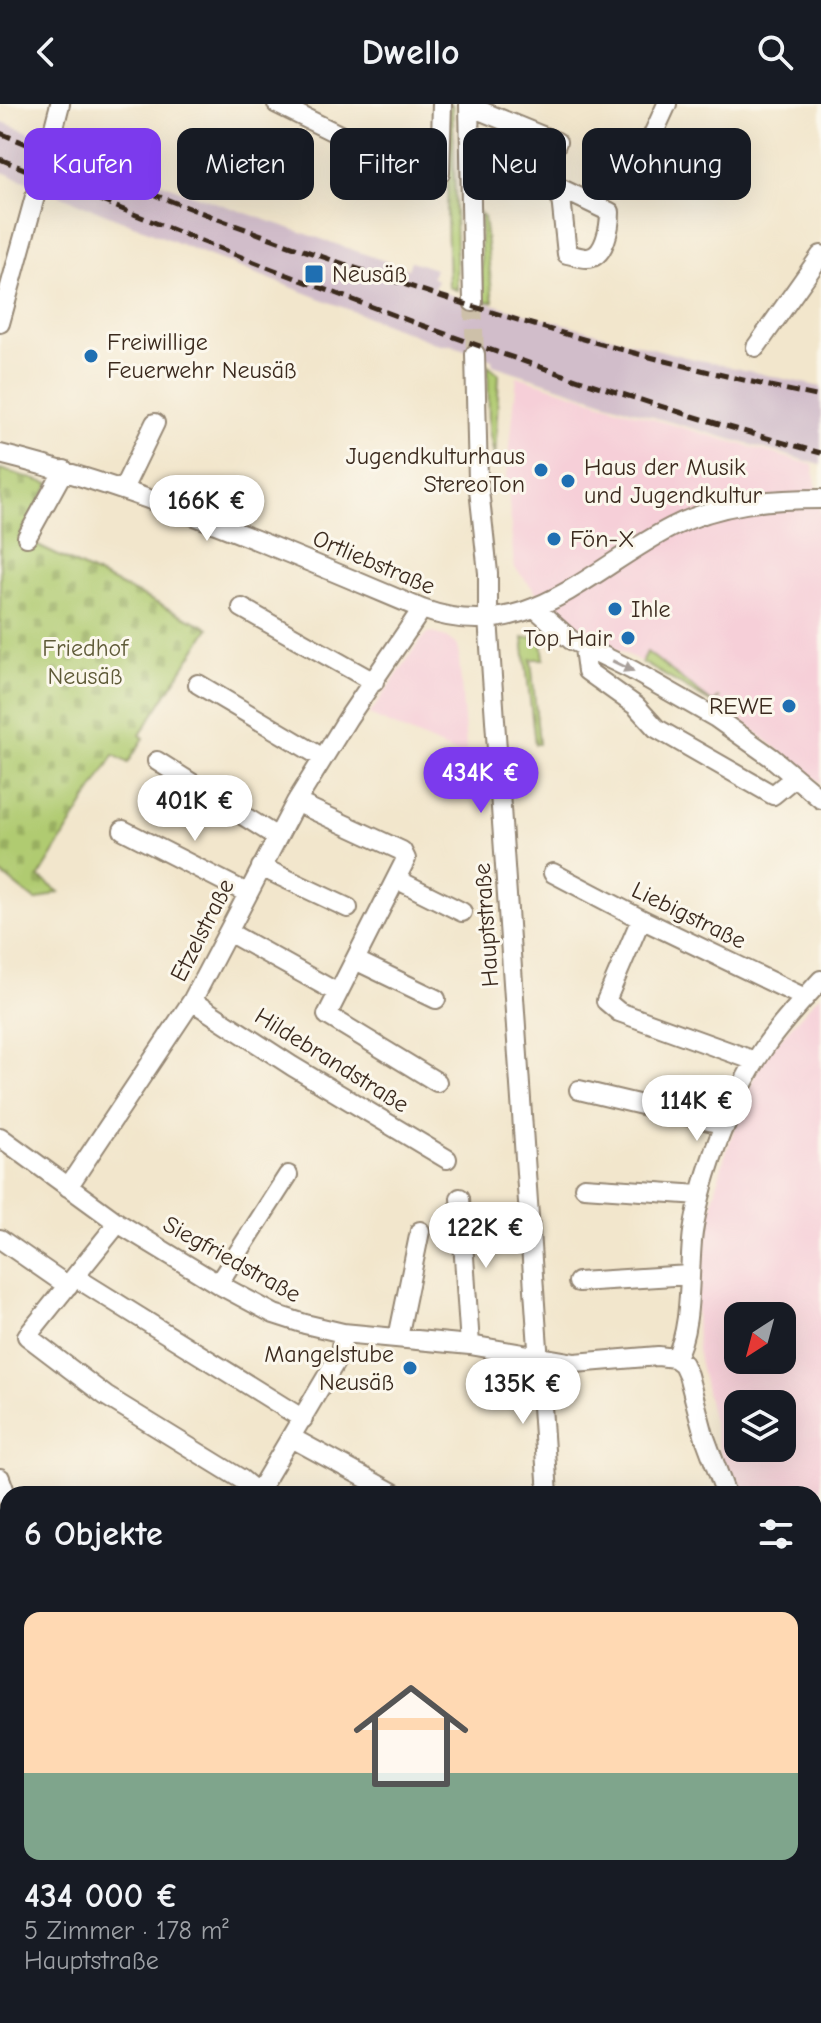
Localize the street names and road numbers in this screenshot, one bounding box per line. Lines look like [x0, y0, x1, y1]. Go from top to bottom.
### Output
street label: Ortliebstraße [309, 524, 439, 600]
street label: Hauptstraße [468, 862, 504, 988]
street label: Etzelstraße [164, 874, 240, 986]
street label: Liebigstraße [627, 875, 751, 955]
street label: Hildebrandstraße [250, 1001, 414, 1119]
street label: Siegfriedstraße [158, 1210, 306, 1308]

